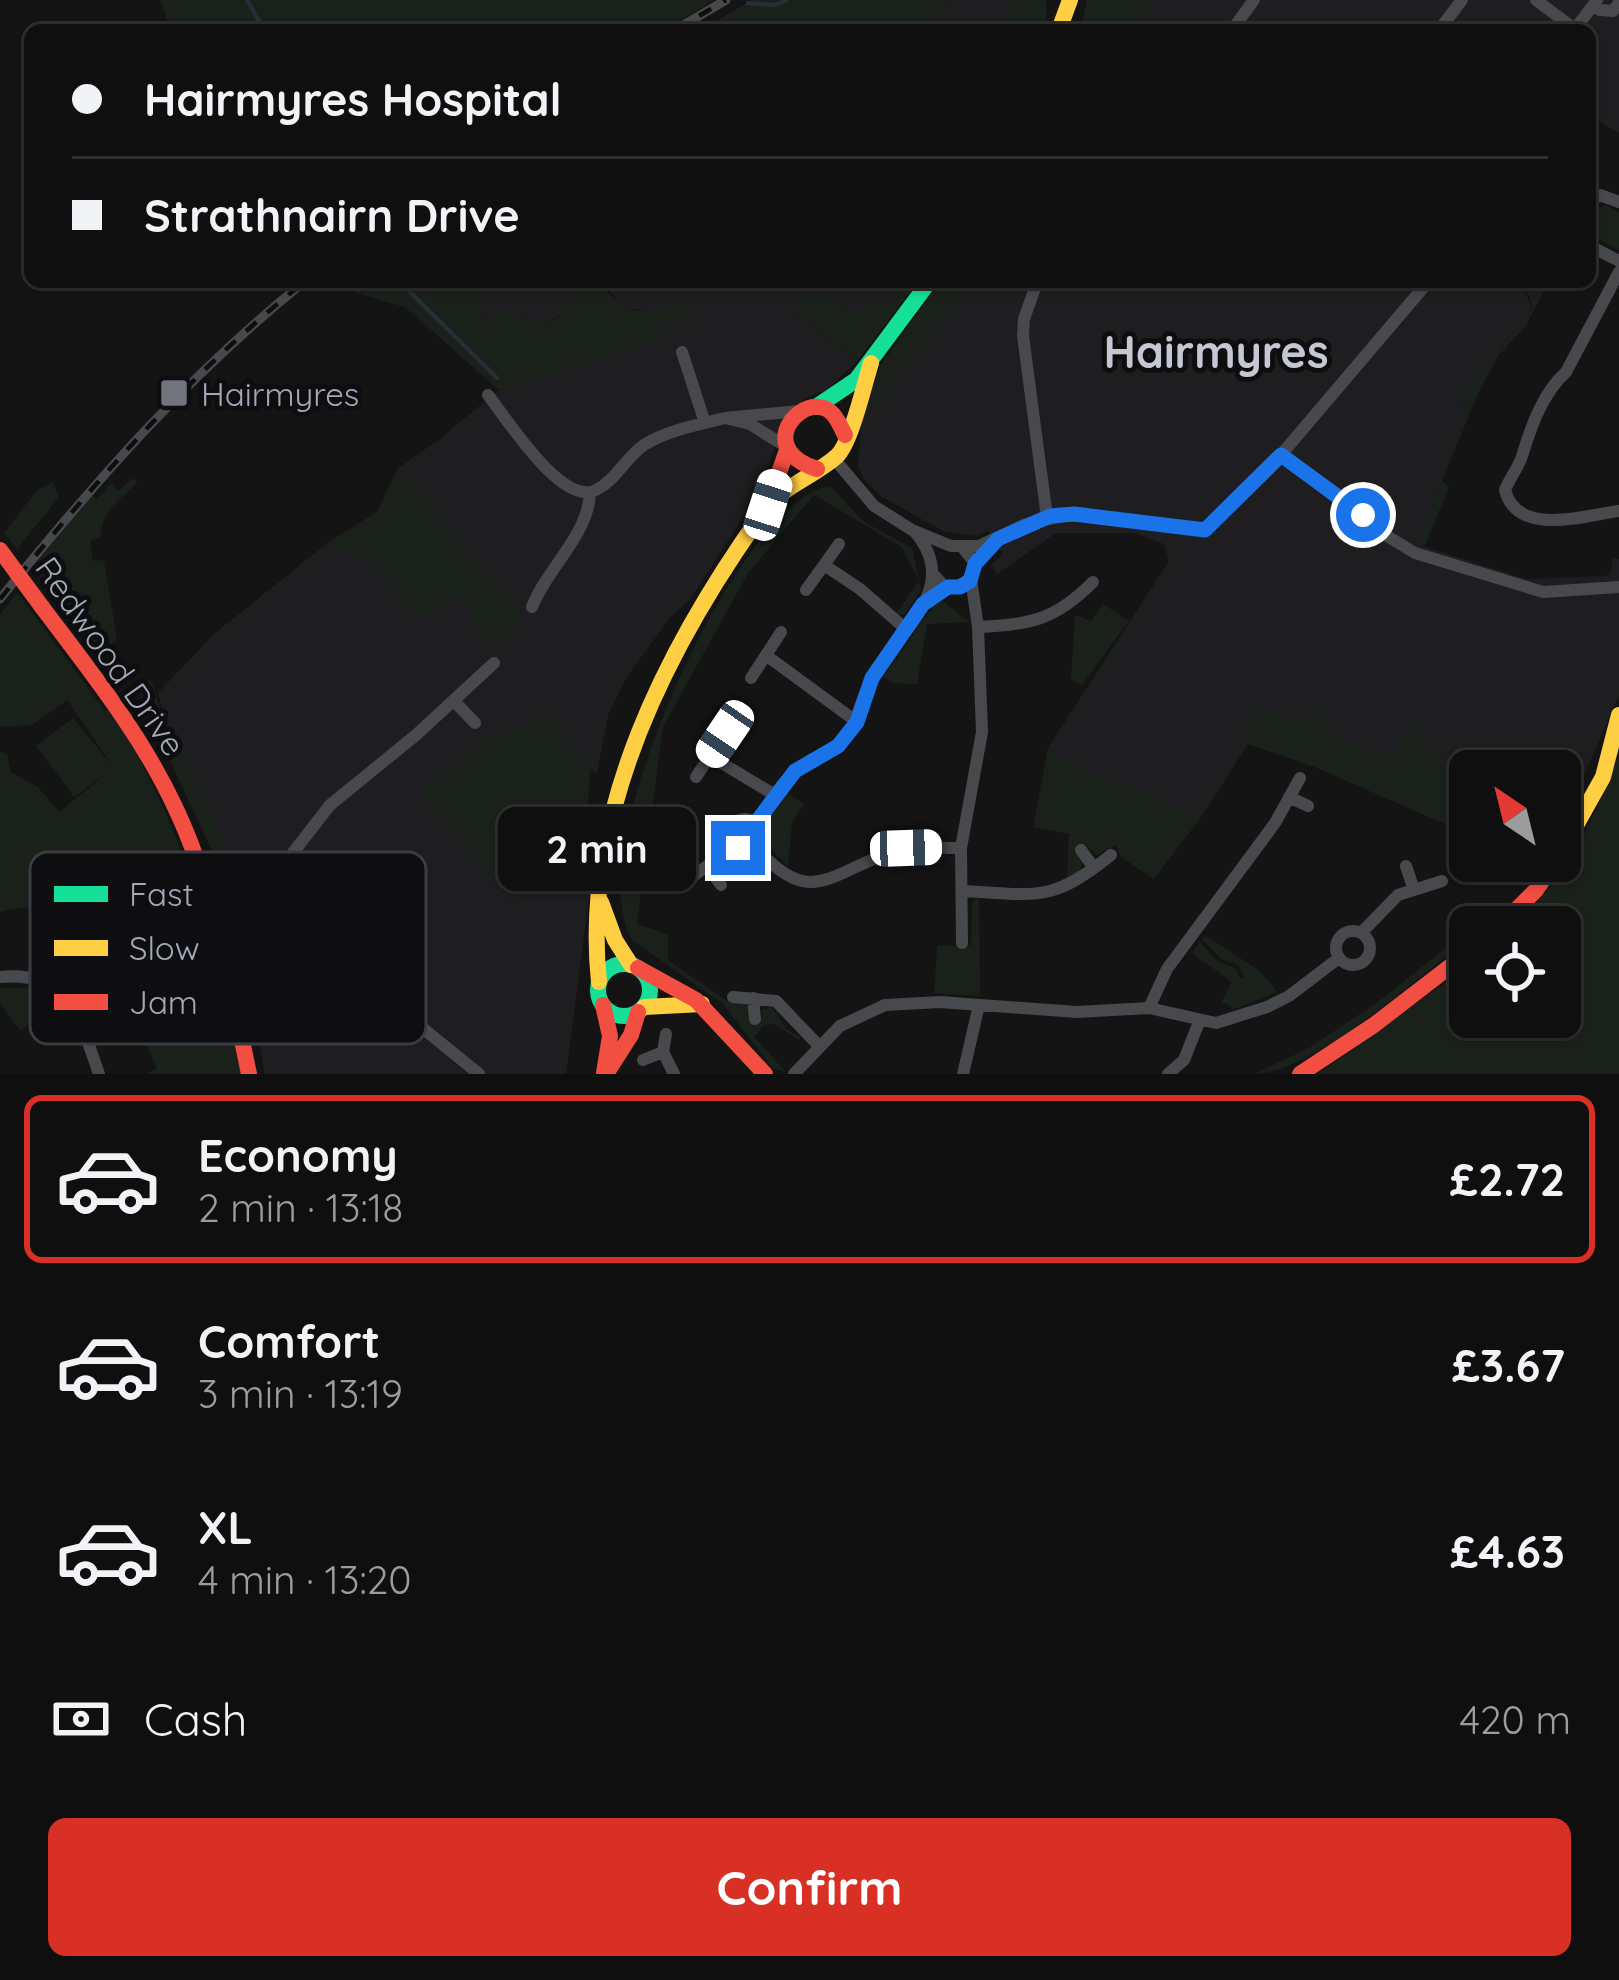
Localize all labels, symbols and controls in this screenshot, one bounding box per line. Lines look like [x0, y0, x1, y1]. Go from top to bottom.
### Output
text: Hairmyres Hospital [144, 71, 562, 127]
text: Strathnairn Drive [144, 187, 520, 243]
district label: Hairmyres [1103, 323, 1329, 379]
place label: Hairmyres [201, 373, 359, 414]
marker: Hairmyres [158, 377, 190, 409]
car [740, 465, 796, 545]
route start [1336, 488, 1390, 542]
street label: Redwood Drive [27, 549, 195, 763]
car [690, 694, 760, 774]
north arrow [1449, 750, 1581, 882]
map controls [1449, 750, 1581, 1038]
callout: 2 min [498, 806, 696, 890]
route end [711, 821, 765, 875]
text: 2 min [546, 824, 648, 873]
car [869, 829, 943, 867]
legend [30, 852, 426, 1044]
text: Fast [129, 873, 194, 914]
button: locate [1449, 906, 1581, 1038]
text: Slow [129, 927, 200, 968]
text: Jam [129, 981, 198, 1022]
icon: car [54, 1125, 162, 1233]
text: Economy [198, 1127, 398, 1183]
text: £2.72 [1450, 1151, 1565, 1207]
text: 2 min · 13:18 [198, 1183, 403, 1232]
icon: car [54, 1311, 162, 1419]
text: Comfort [198, 1313, 380, 1369]
text: £3.67 [1452, 1337, 1565, 1393]
text: 3 min · 13:19 [198, 1369, 403, 1418]
icon: car [54, 1497, 162, 1605]
text: XL [198, 1499, 253, 1555]
text: £4.63 [1450, 1523, 1565, 1579]
text: 4 min · 13:20 [198, 1555, 412, 1604]
icon: cash [48, 1686, 114, 1752]
text: Cash [144, 1691, 247, 1747]
text: 420 m [1459, 1695, 1571, 1744]
button: Confirm [48, 1818, 1571, 1956]

